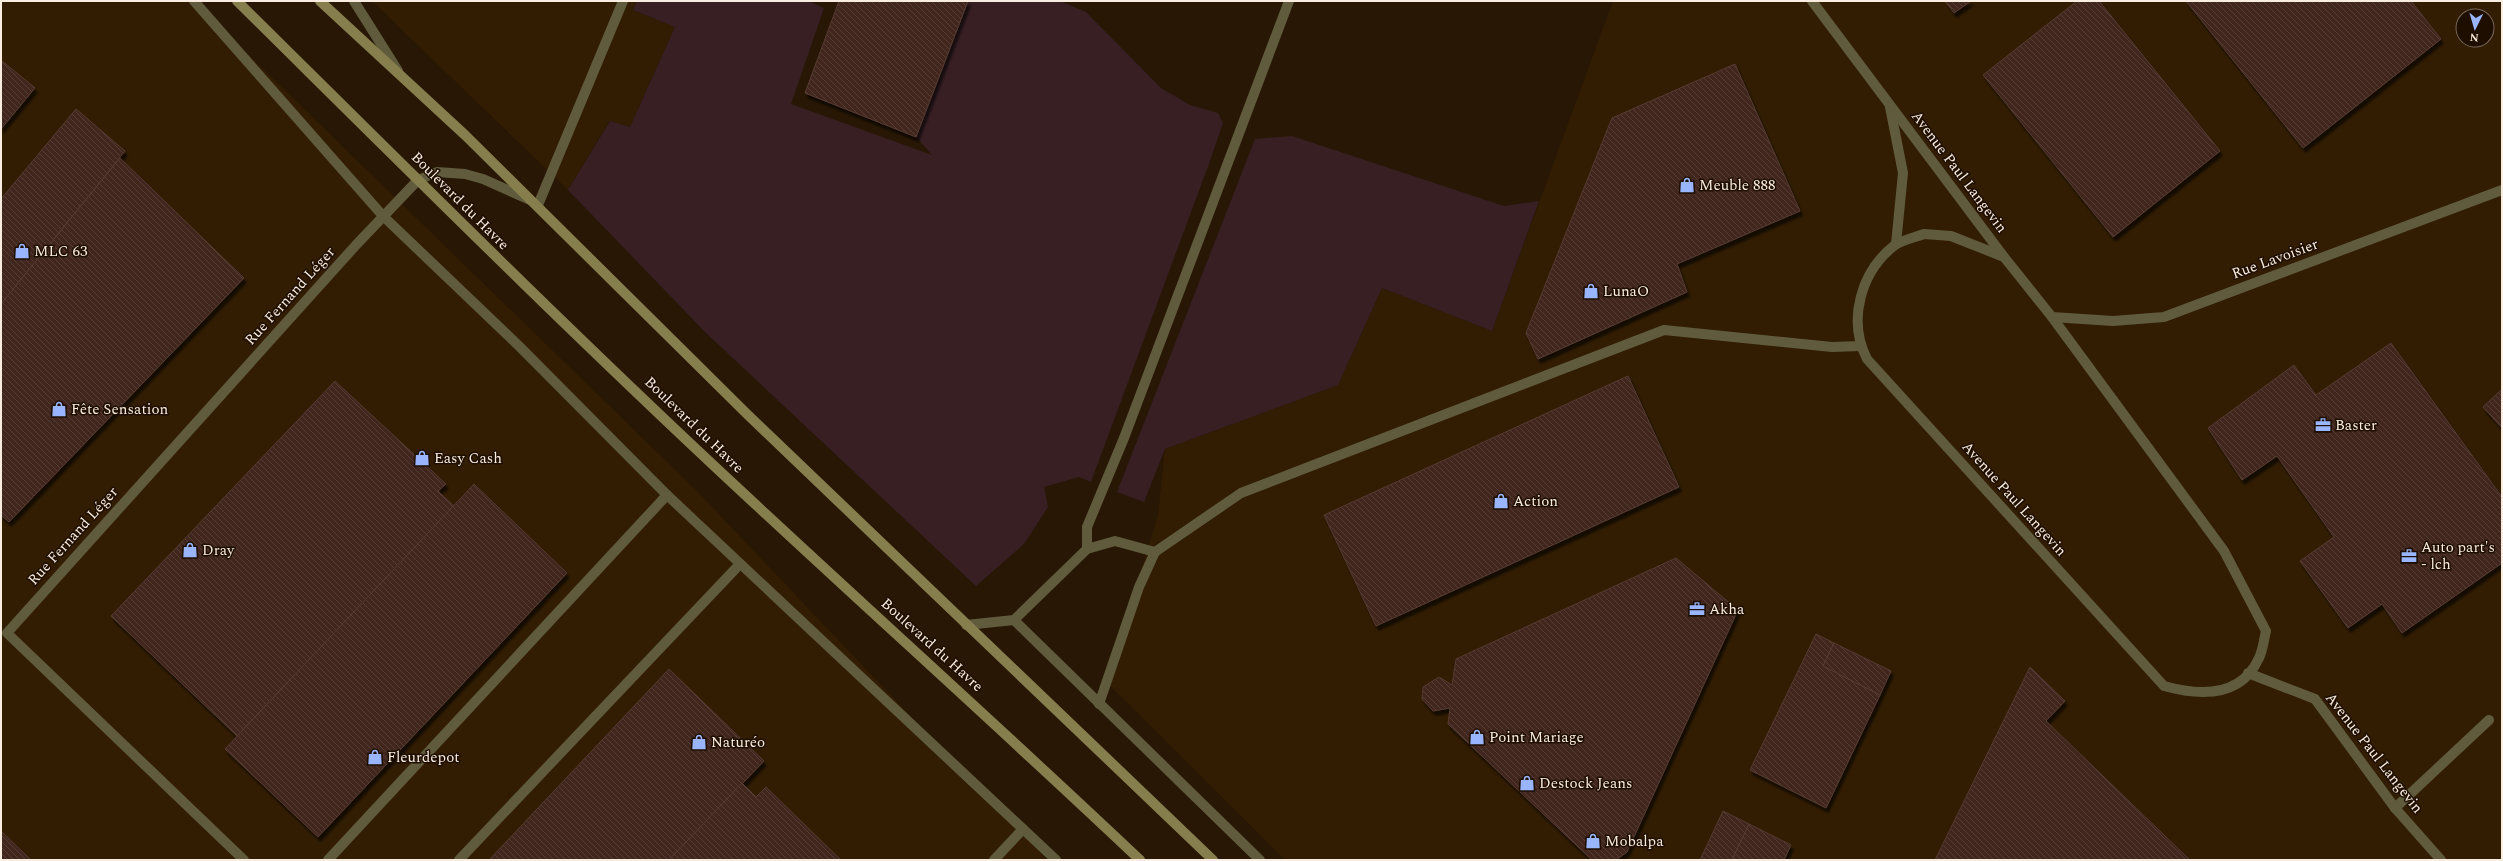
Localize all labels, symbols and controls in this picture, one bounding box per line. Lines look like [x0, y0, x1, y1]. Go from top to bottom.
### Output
north arrow [2455, 8, 2495, 48]
text: N [2469, 29, 2479, 46]
street label: Avenue Paul Langevin [1905, 106, 2013, 238]
street label: Boulevard du Havre [405, 146, 515, 256]
place label: Meuble 888 [1699, 174, 1775, 197]
shop icon: Meuble 888 [1678, 176, 1696, 194]
street label: Rue Lavoisier [2229, 233, 2322, 285]
place label: MLC 63 [34, 240, 88, 263]
street label: Rue Fernand Léger [239, 241, 341, 351]
shop icon: MLC 63 [13, 242, 31, 260]
place label: LunaO [1603, 280, 1649, 303]
shop icon: LunaO [1582, 282, 1600, 300]
street label: Boulevard du Havre [639, 371, 749, 479]
place label: Fête Sensation [71, 398, 169, 421]
shop icon: Fête Sensation [50, 400, 68, 418]
place label: Baster [2335, 414, 2377, 437]
office icon: Baster [2314, 416, 2332, 434]
street label: Avenue Paul Langevin [1956, 436, 2072, 562]
place label: Easy Cash [434, 447, 502, 470]
shop icon: Easy Cash [413, 449, 431, 467]
street label: Rue Fernand Léger [22, 481, 124, 591]
place label: Action [1513, 490, 1558, 513]
shop icon: Action [1492, 492, 1510, 510]
place label: Auto part's - lch [2421, 536, 2495, 576]
place label: Dray [202, 539, 235, 562]
shop icon: Dray [181, 541, 199, 559]
office icon: Auto part's - lch [2400, 547, 2418, 565]
street label: Boulevard du Havre [876, 593, 988, 697]
place label: Akha [1709, 598, 1745, 621]
office icon: Akha [1688, 600, 1706, 618]
street label: Avenue Paul Langevin [2319, 688, 2429, 819]
place label: Point Mariage [1489, 726, 1584, 749]
shop icon: Point Mariage [1468, 728, 1486, 746]
place label: Naturéo [711, 731, 765, 754]
shop icon: Naturéo [690, 733, 708, 751]
place label: Fleurdepot [387, 746, 460, 769]
shop icon: Fleurdepot [366, 748, 384, 766]
place label: Destock Jeans [1539, 772, 1632, 795]
shop icon: Destock Jeans [1518, 774, 1536, 792]
place label: Mobalpa [1605, 830, 1664, 853]
shop icon: Mobalpa [1584, 832, 1602, 850]

